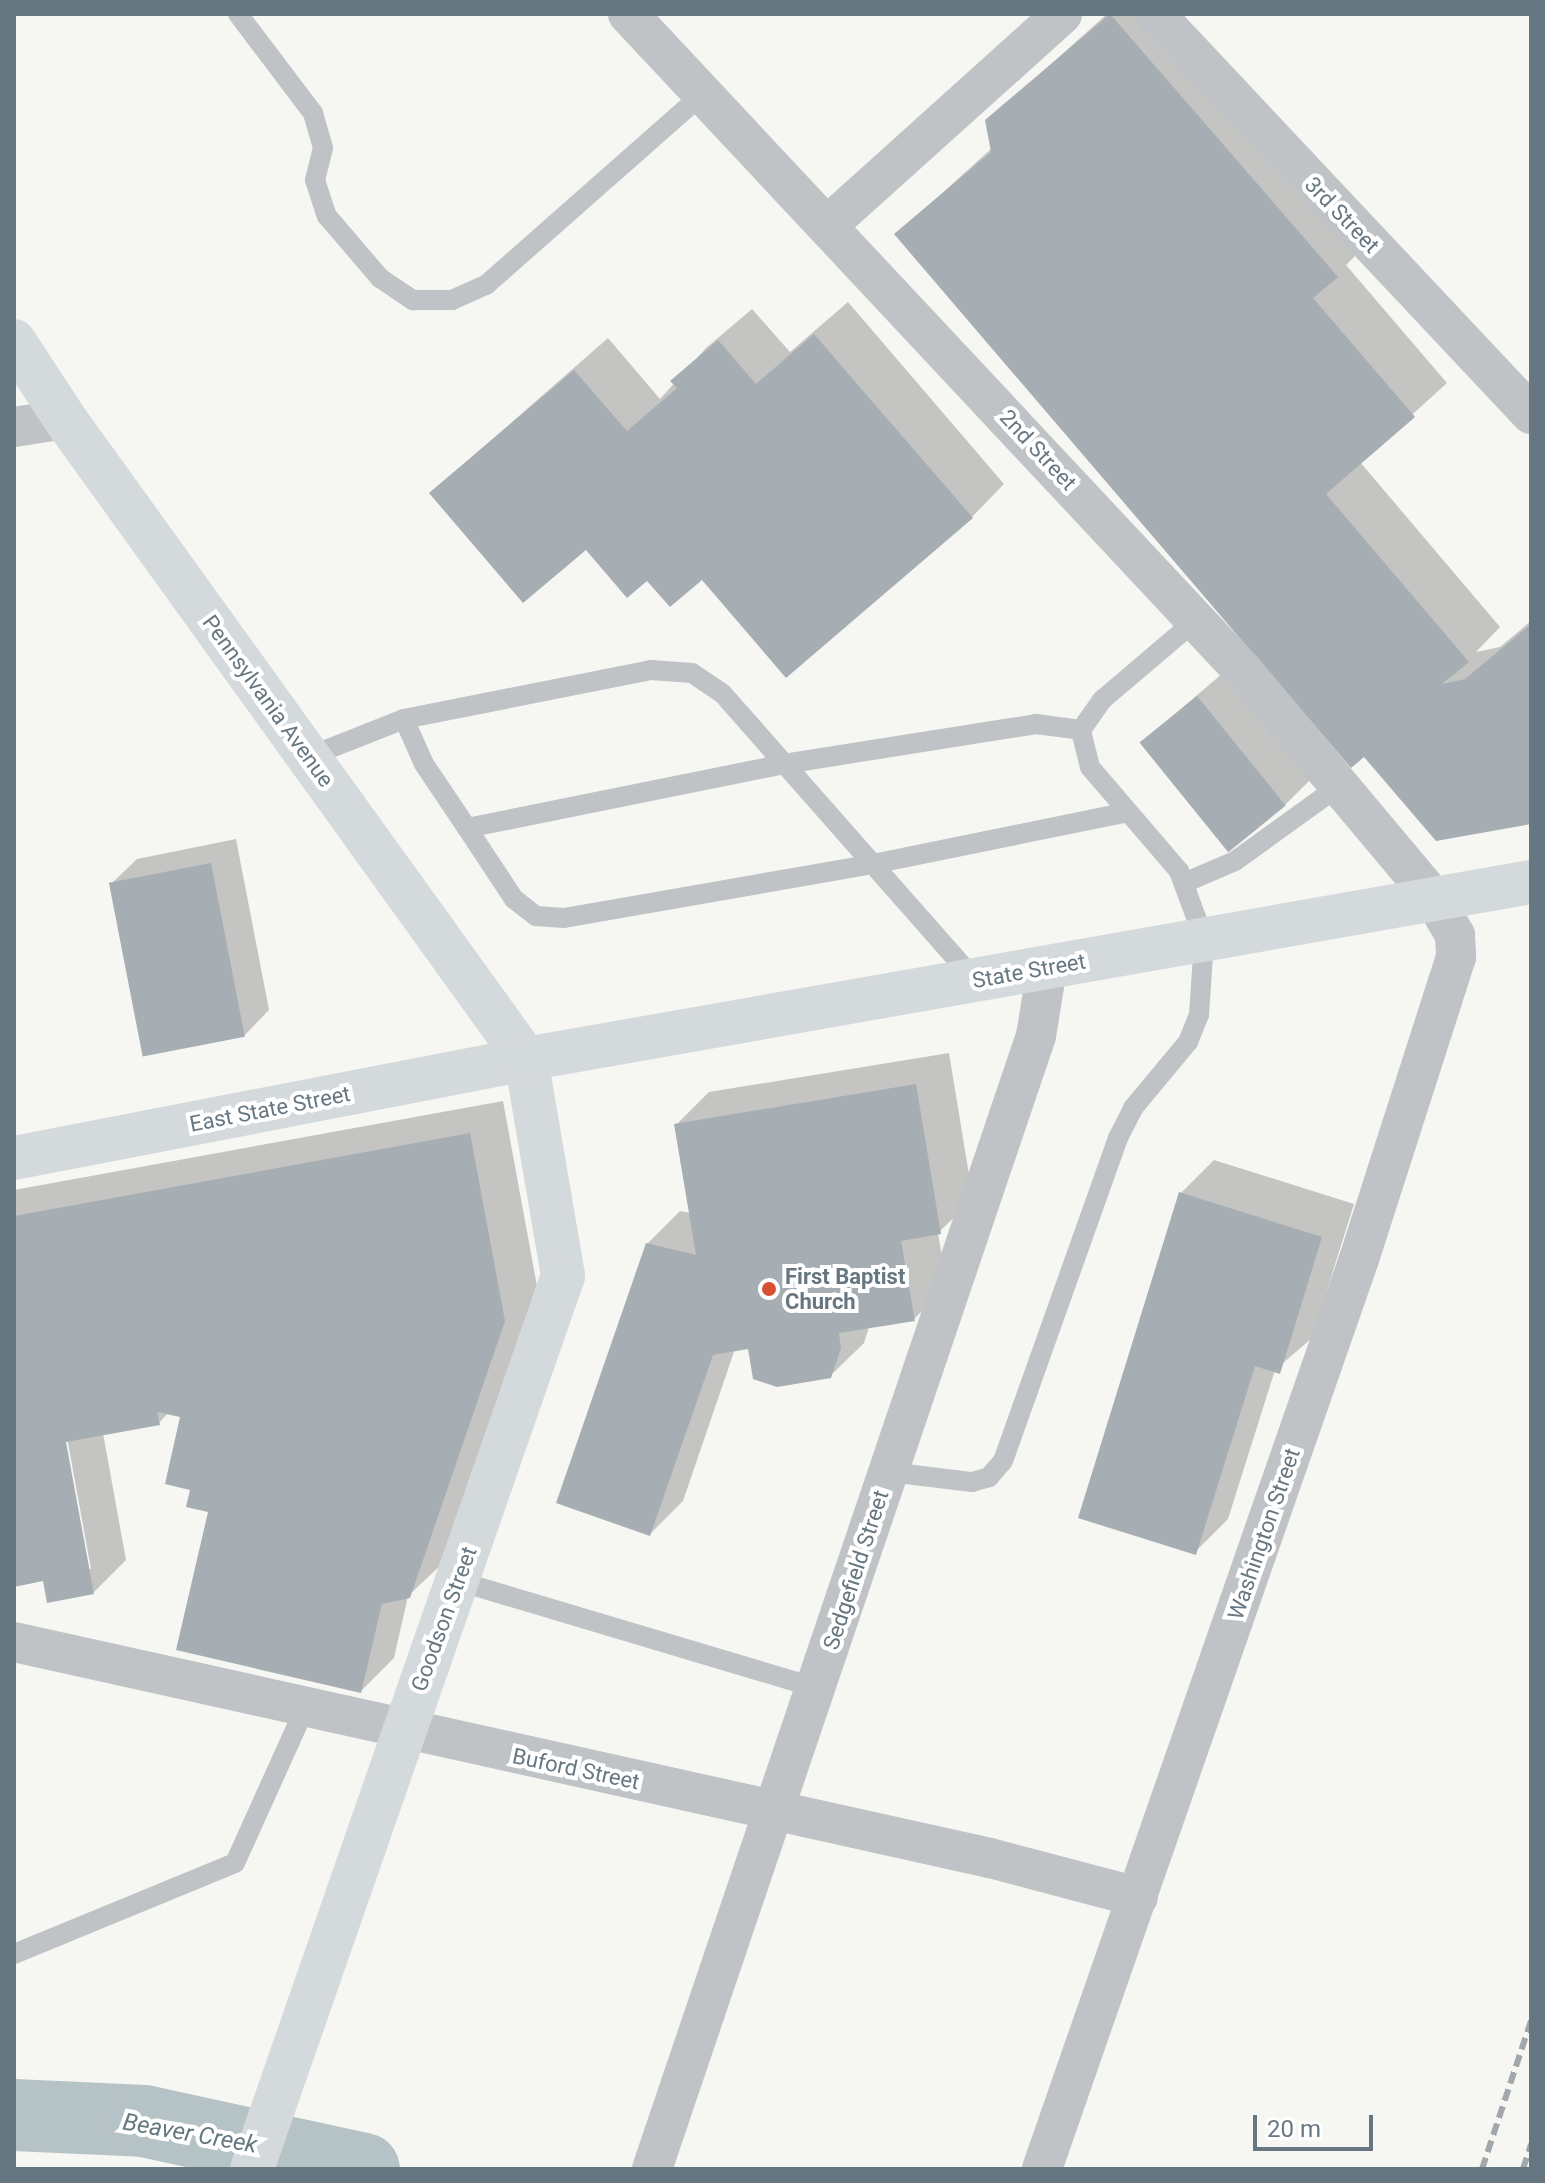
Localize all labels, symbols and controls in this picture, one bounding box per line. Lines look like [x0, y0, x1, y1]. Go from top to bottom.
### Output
street label: 3rd Street [1299, 171, 1385, 259]
street label: 2nd Street [994, 404, 1082, 496]
street label: Pennsylvania Avenue [197, 610, 339, 792]
street label: State Street [970, 948, 1088, 994]
street label: East State Street [187, 1080, 353, 1138]
place label: First Baptist Church [785, 1263, 905, 1314]
marker: First Baptist Church [760, 1280, 778, 1298]
street label: Washington Street [1222, 1445, 1306, 1623]
street label: Sedgefield Street [818, 1487, 894, 1653]
street label: Goodson Street [406, 1543, 482, 1695]
street label: Buford Street [510, 1743, 642, 1795]
scale bar [1257, 2099, 1377, 2149]
water label: Beaver Creek [121, 2108, 259, 2160]
text: 20 m [1267, 2115, 1321, 2143]

